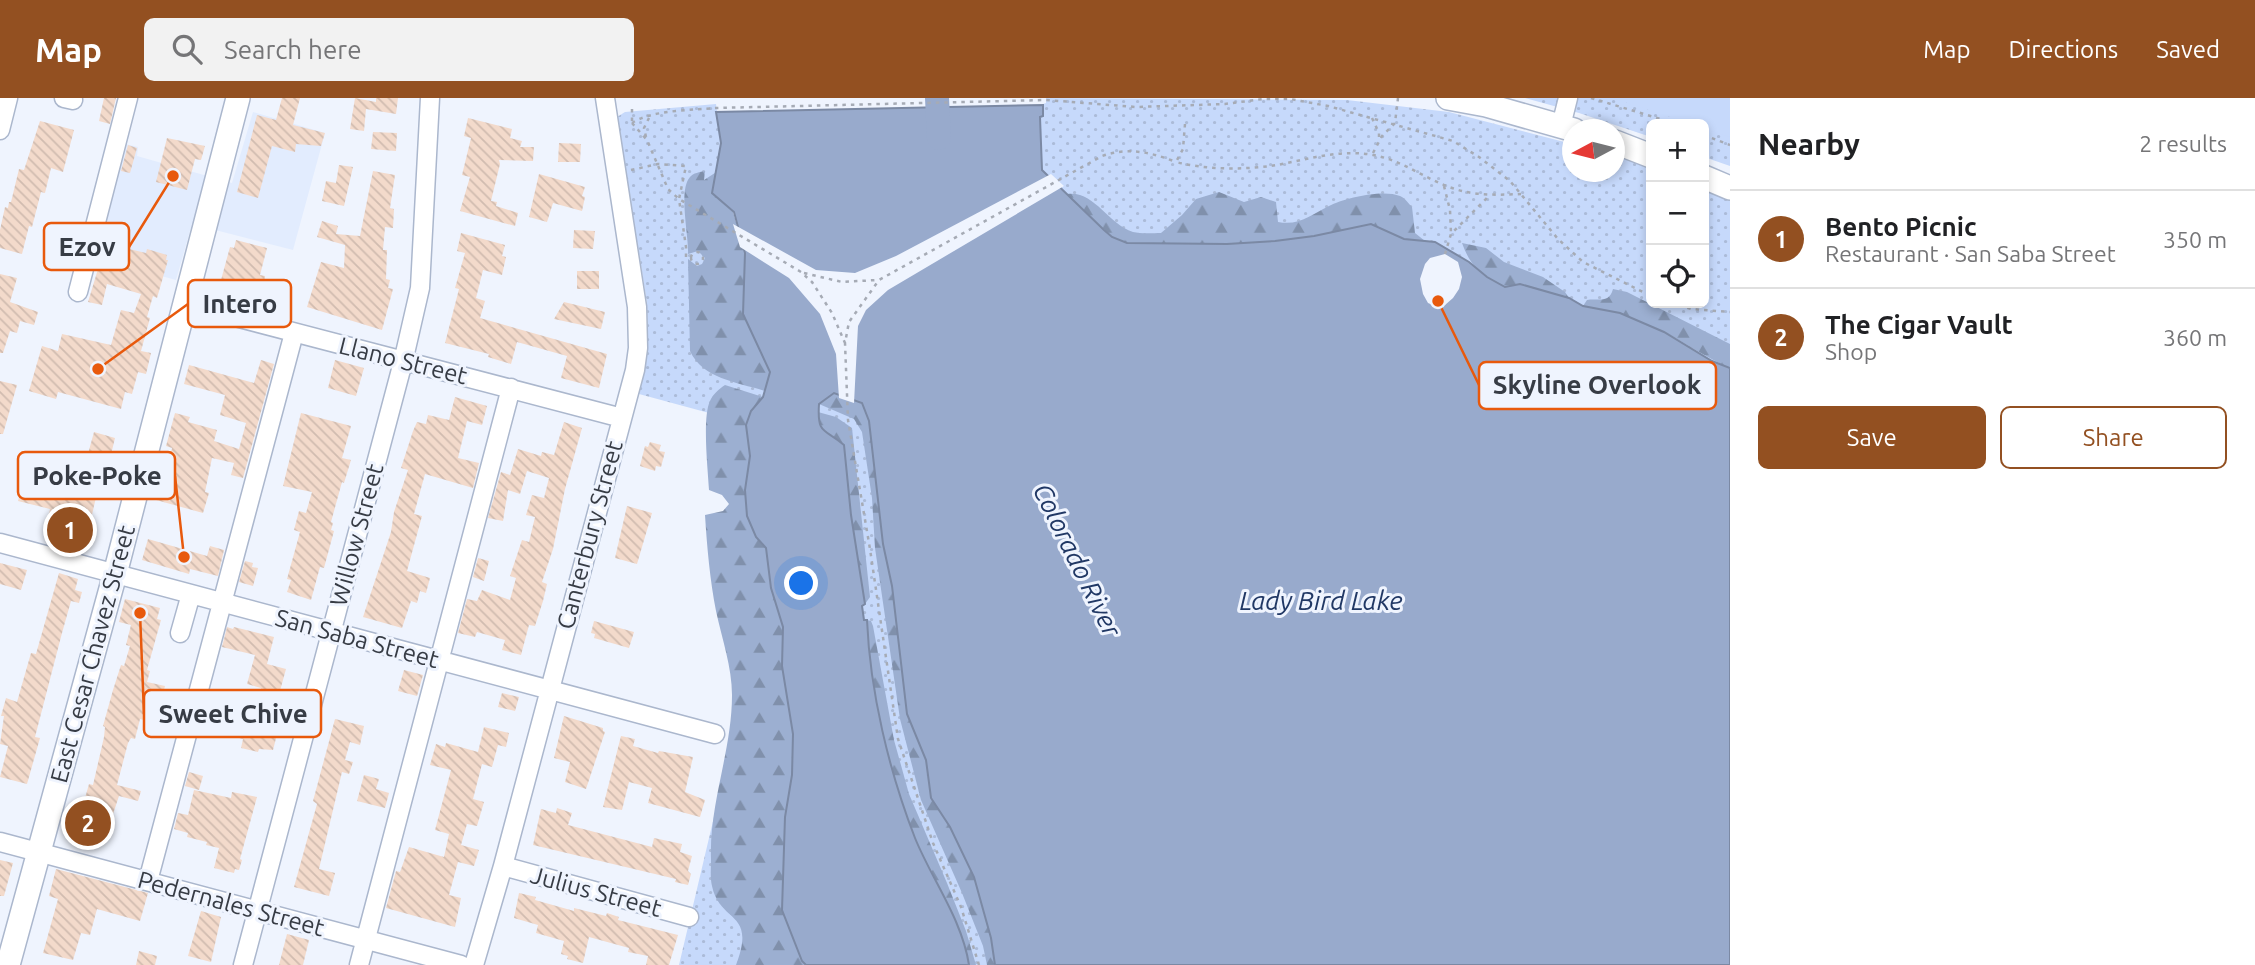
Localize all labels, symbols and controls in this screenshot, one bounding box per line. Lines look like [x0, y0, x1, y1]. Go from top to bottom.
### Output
search box [144, 18, 634, 81]
icon: search [168, 30, 206, 68]
text: Map [35, 31, 102, 68]
text: Search here [224, 35, 362, 64]
text: Map [1923, 36, 1970, 63]
text: Directions [2008, 36, 2118, 63]
text: Saved [2156, 36, 2220, 63]
north arrow [1562, 119, 1625, 182]
map controls [1646, 119, 1709, 308]
button: + [1646, 119, 1709, 182]
text: Nearby [1758, 127, 1860, 161]
text: 2 results [2139, 131, 2227, 156]
button: − [1646, 182, 1709, 245]
text: Bento Picnic [1825, 212, 1977, 241]
callout: Ezov [44, 223, 129, 270]
text: 1 [1775, 227, 1787, 252]
text: 350 m [2163, 227, 2227, 252]
text: Ezov [58, 232, 116, 261]
text: Restaurant · San Saba Street [1825, 241, 2116, 266]
button: locate [1646, 245, 1709, 308]
callout: Intero [188, 280, 291, 327]
text: Intero [203, 289, 277, 318]
text: The Cigar Vault [1825, 310, 2013, 339]
text: 2 [1775, 325, 1787, 350]
text: 360 m [2163, 325, 2227, 350]
street label: Llano Street [336, 332, 471, 390]
text: Shop [1825, 339, 1877, 364]
callout: Skyline Overlook [1479, 362, 1716, 409]
text: Skyline Overlook [1493, 370, 1702, 399]
button: Save [1758, 406, 1986, 469]
button: Share [2000, 406, 2227, 469]
street label: Canterbury Street [551, 437, 628, 632]
callout: Poke-Poke [18, 452, 175, 499]
street label: Willow Street [325, 460, 389, 609]
text: Poke-Poke [32, 461, 162, 490]
water label: Colorado River [1028, 478, 1128, 642]
pin: 1 [47, 504, 93, 556]
street label: East Cesar Chavez Street [45, 522, 140, 786]
your location [784, 566, 818, 600]
water label: Lady Bird Lake [1239, 586, 1403, 615]
street label: San Saba Street [273, 604, 442, 673]
callout: Sweet Chive [144, 690, 321, 737]
text: Sweet Chive [158, 699, 308, 728]
pin: 2 [65, 797, 111, 849]
street label: Julius Street [528, 861, 665, 922]
street label: Pedernales Street [135, 866, 328, 942]

